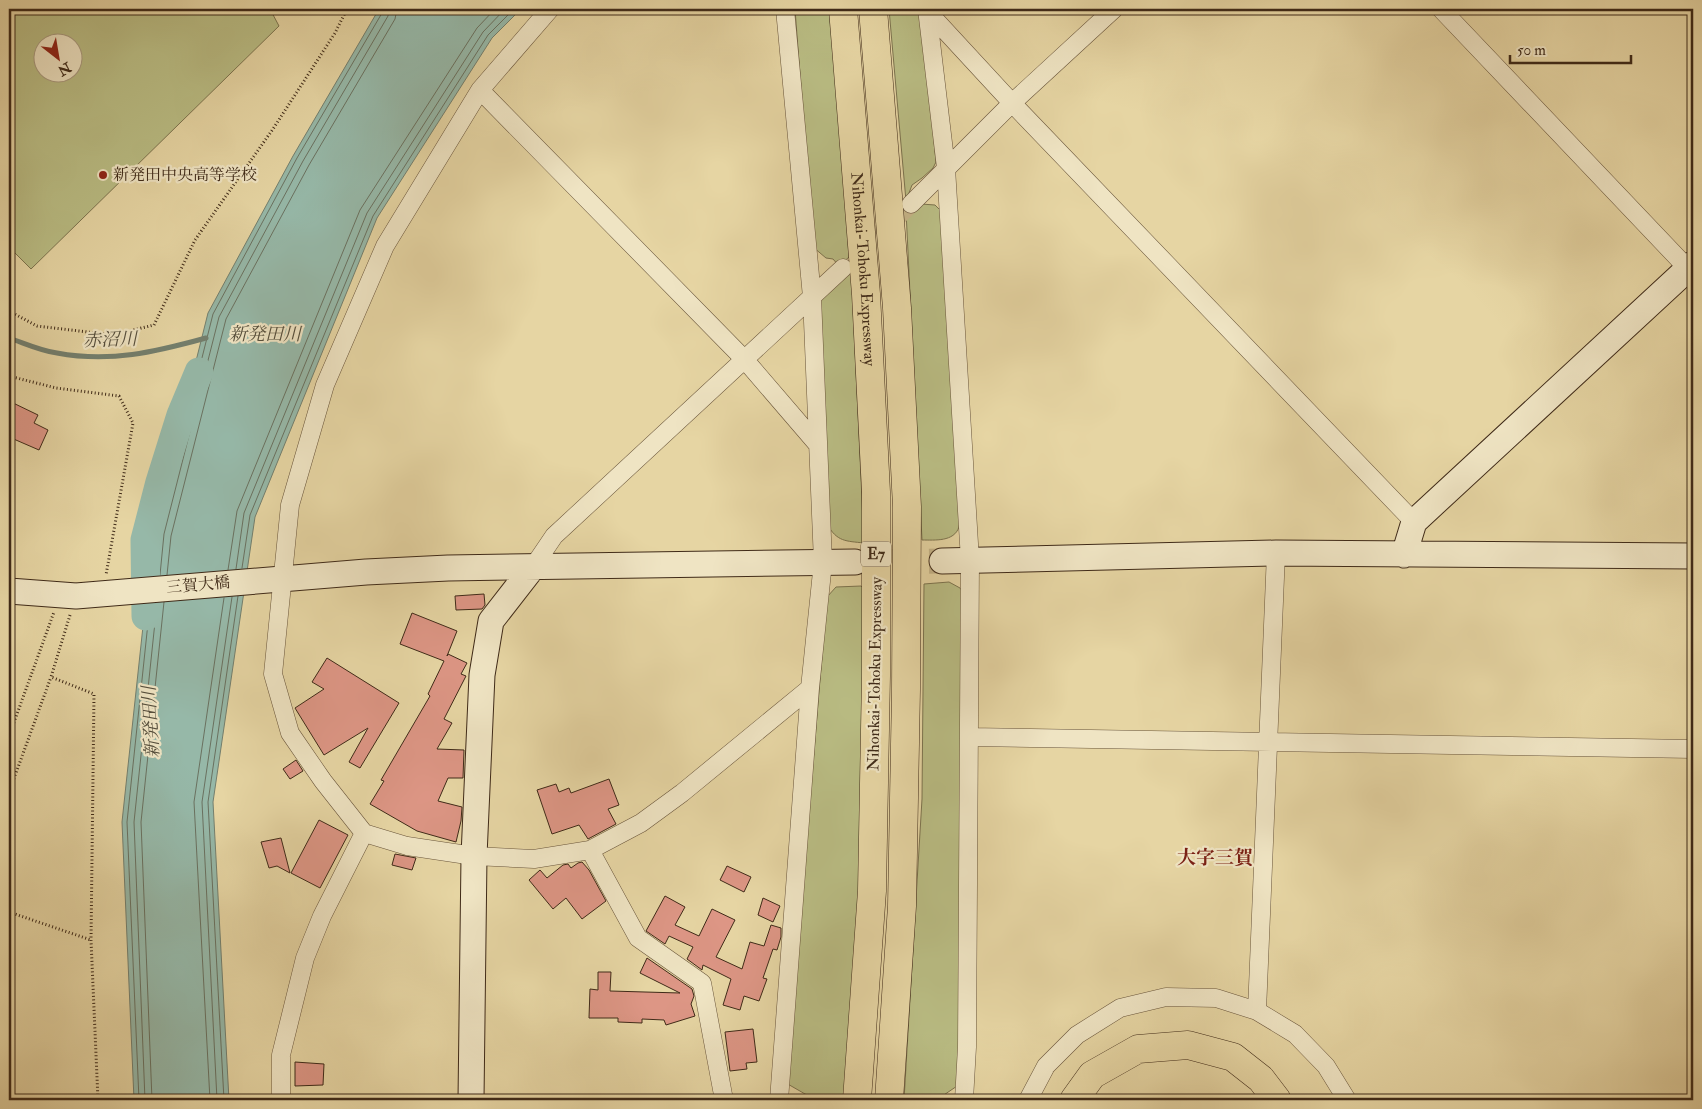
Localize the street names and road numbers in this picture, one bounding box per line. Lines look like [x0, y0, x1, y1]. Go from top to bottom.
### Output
street label: Nihonkai-Tohoku Expressway [846, 172, 880, 368]
road number: E7 [861, 542, 891, 566]
street label: 三賀大橋 [165, 572, 231, 598]
street label: Nihonkai-Tohoku Expressway [863, 576, 888, 771]

